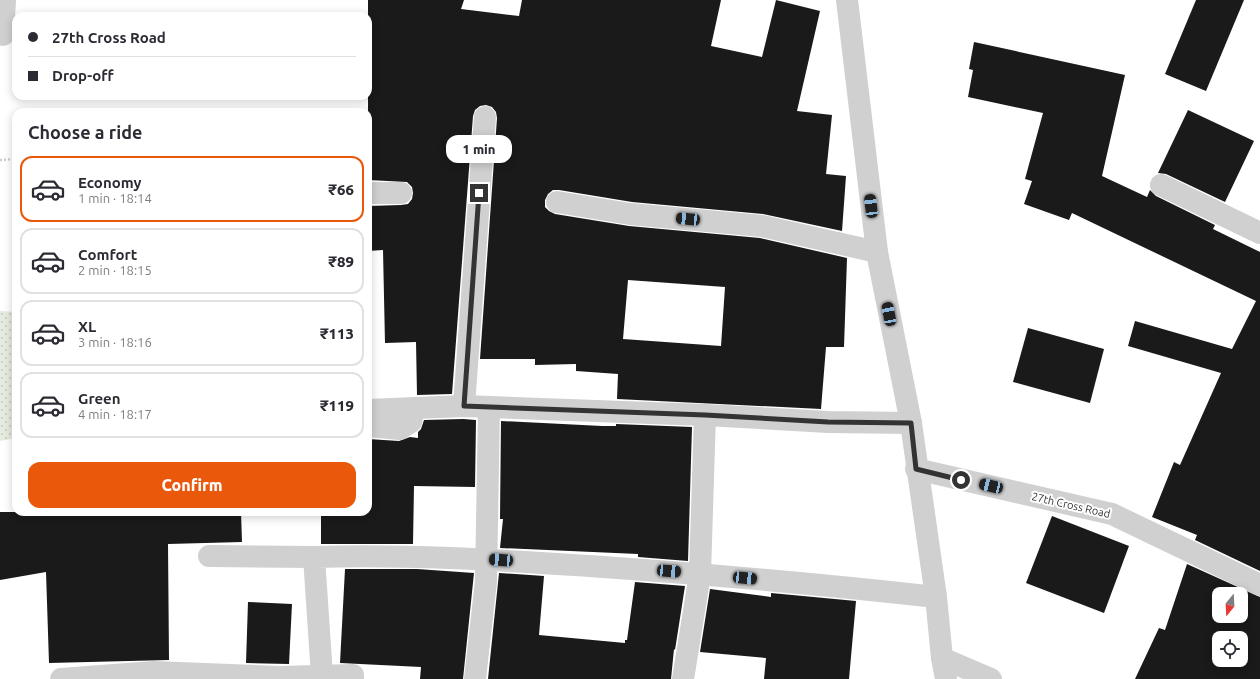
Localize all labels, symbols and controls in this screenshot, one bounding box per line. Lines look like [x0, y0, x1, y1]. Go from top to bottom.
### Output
text: 27th Cross Road [52, 29, 166, 46]
text: Drop-off [52, 67, 114, 84]
text: Choose a ride [28, 122, 142, 142]
callout: 1 min [446, 135, 512, 163]
text: 1 min [462, 142, 496, 156]
icon: car [30, 171, 66, 207]
text: Economy [78, 174, 142, 191]
text: ₹66 [329, 181, 354, 198]
route end [470, 184, 488, 202]
text: 1 min · 18:14 [78, 191, 152, 205]
car [864, 193, 878, 219]
car [676, 212, 700, 226]
icon: car [30, 243, 66, 279]
text: Comfort [78, 246, 137, 263]
text: ₹89 [329, 253, 354, 270]
text: 2 min · 18:15 [78, 263, 152, 277]
car [881, 301, 897, 327]
icon: car [30, 315, 66, 351]
text: XL [78, 318, 96, 335]
text: ₹113 [320, 325, 354, 342]
text: 3 min · 18:16 [78, 335, 152, 349]
icon: car [30, 387, 66, 423]
text: Green [78, 390, 120, 407]
text: ₹119 [320, 397, 354, 414]
text: 4 min · 18:17 [78, 407, 152, 421]
button: Confirm [28, 462, 356, 508]
route start [952, 471, 970, 489]
car [978, 477, 1004, 495]
street label: 27th Cross Road [1031, 490, 1111, 520]
car [489, 553, 513, 567]
car [657, 564, 681, 578]
car [733, 571, 757, 585]
north arrow [1212, 587, 1248, 623]
map controls [1212, 587, 1248, 667]
button: locate [1212, 631, 1248, 667]

